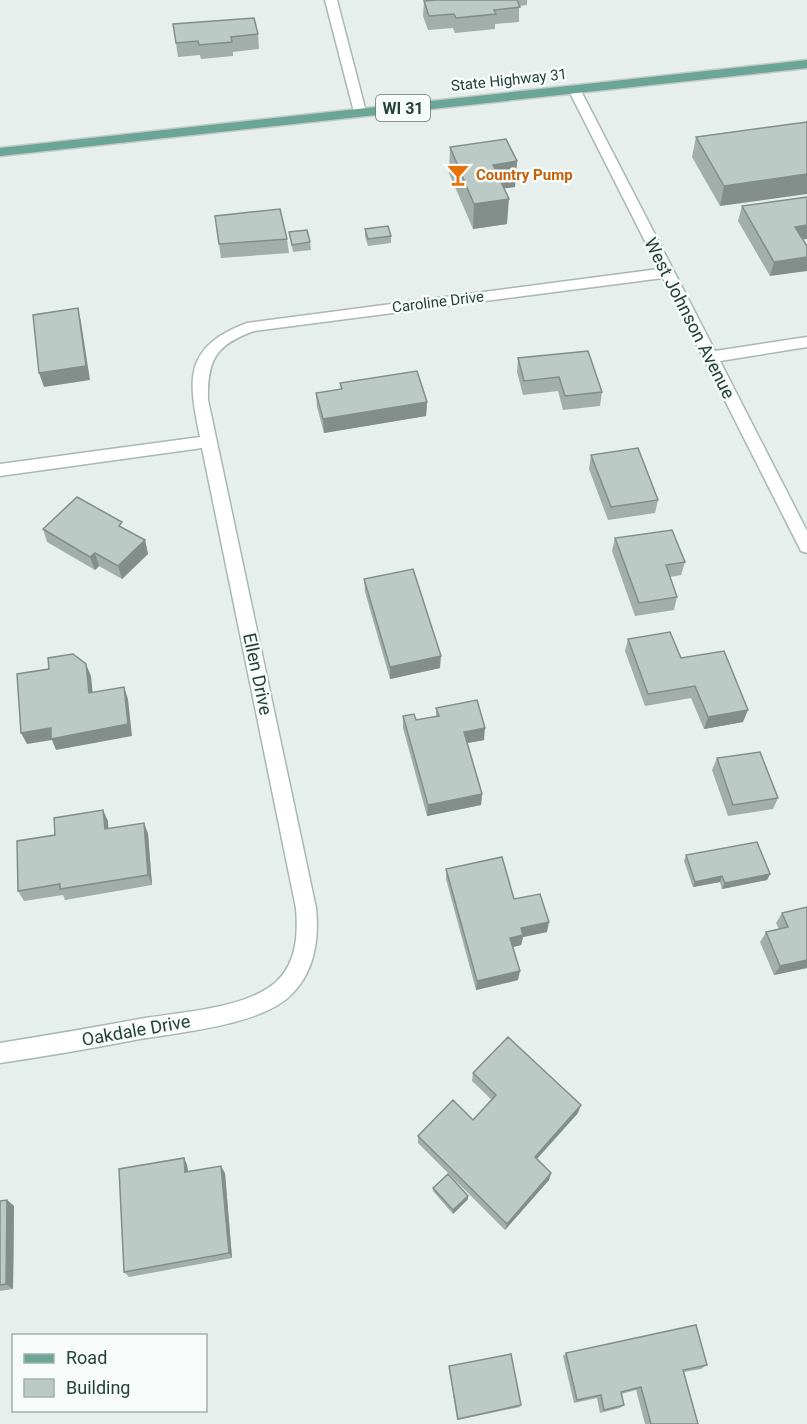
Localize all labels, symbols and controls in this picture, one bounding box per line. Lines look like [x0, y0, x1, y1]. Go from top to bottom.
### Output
street label: State Highway 31 [450, 65, 568, 95]
road number: WI 31 [376, 95, 430, 121]
bar icon: Country Pump [445, 162, 471, 188]
place label: Country Pump [476, 166, 573, 184]
street label: West Johnson Avenue [640, 234, 740, 402]
street label: Caroline Drive [391, 287, 485, 317]
street label: Ellen Drive [239, 631, 277, 717]
street label: Oakdale Drive [80, 1010, 192, 1050]
legend [12, 1334, 207, 1412]
text: Road [66, 1347, 107, 1368]
text: Building [66, 1377, 130, 1398]

